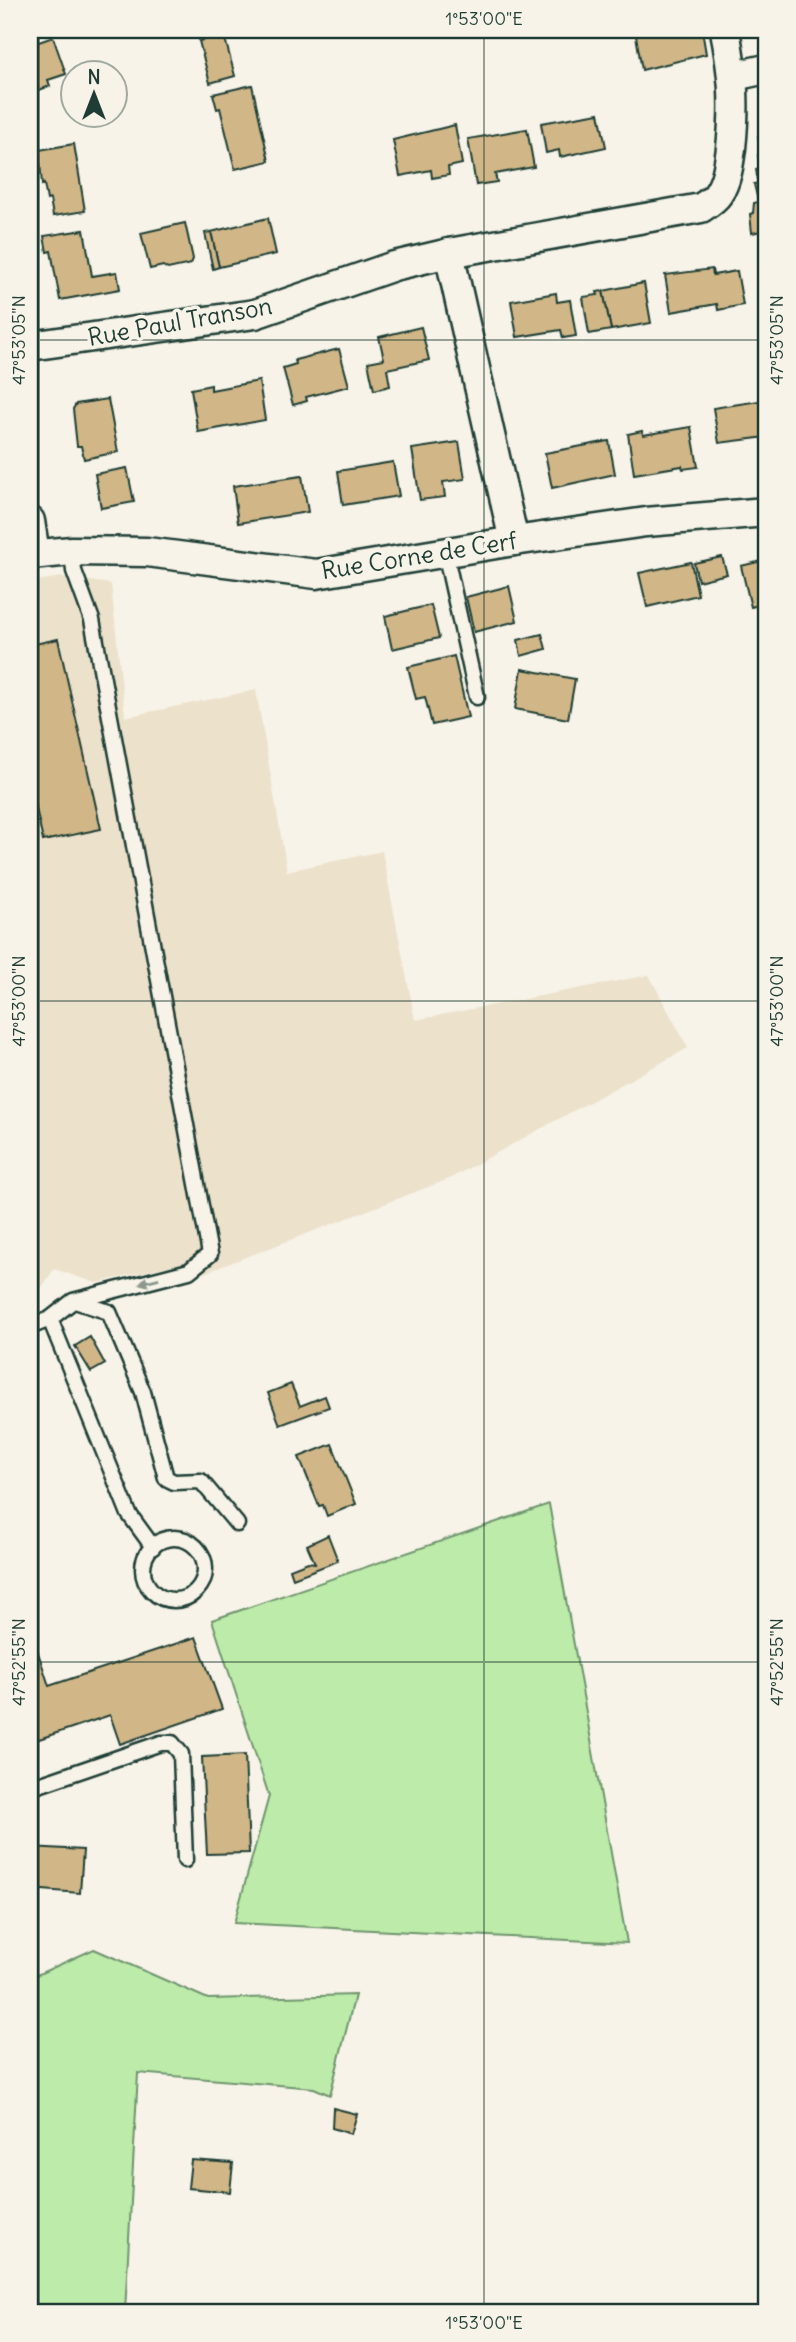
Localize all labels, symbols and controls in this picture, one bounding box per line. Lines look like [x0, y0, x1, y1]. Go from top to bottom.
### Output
text: 1°53'00"E [445, 7, 523, 30]
north arrow [60, 60, 130, 130]
text: N [87, 65, 101, 89]
street label: Rue Paul Transon [85, 290, 274, 352]
text: 47°53'05"N [7, 295, 30, 385]
text: 47°53'05"N [765, 295, 788, 385]
street label: Rue Corne de Cerf [319, 525, 520, 585]
text: 47°53'00"N [7, 955, 30, 1047]
text: 47°53'00"N [765, 955, 788, 1047]
one-way arrow [137, 1276, 159, 1287]
text: 47°52'55"N [7, 1618, 30, 1706]
text: 47°52'55"N [765, 1618, 788, 1706]
text: 1°53'00"E [445, 2311, 523, 2334]

